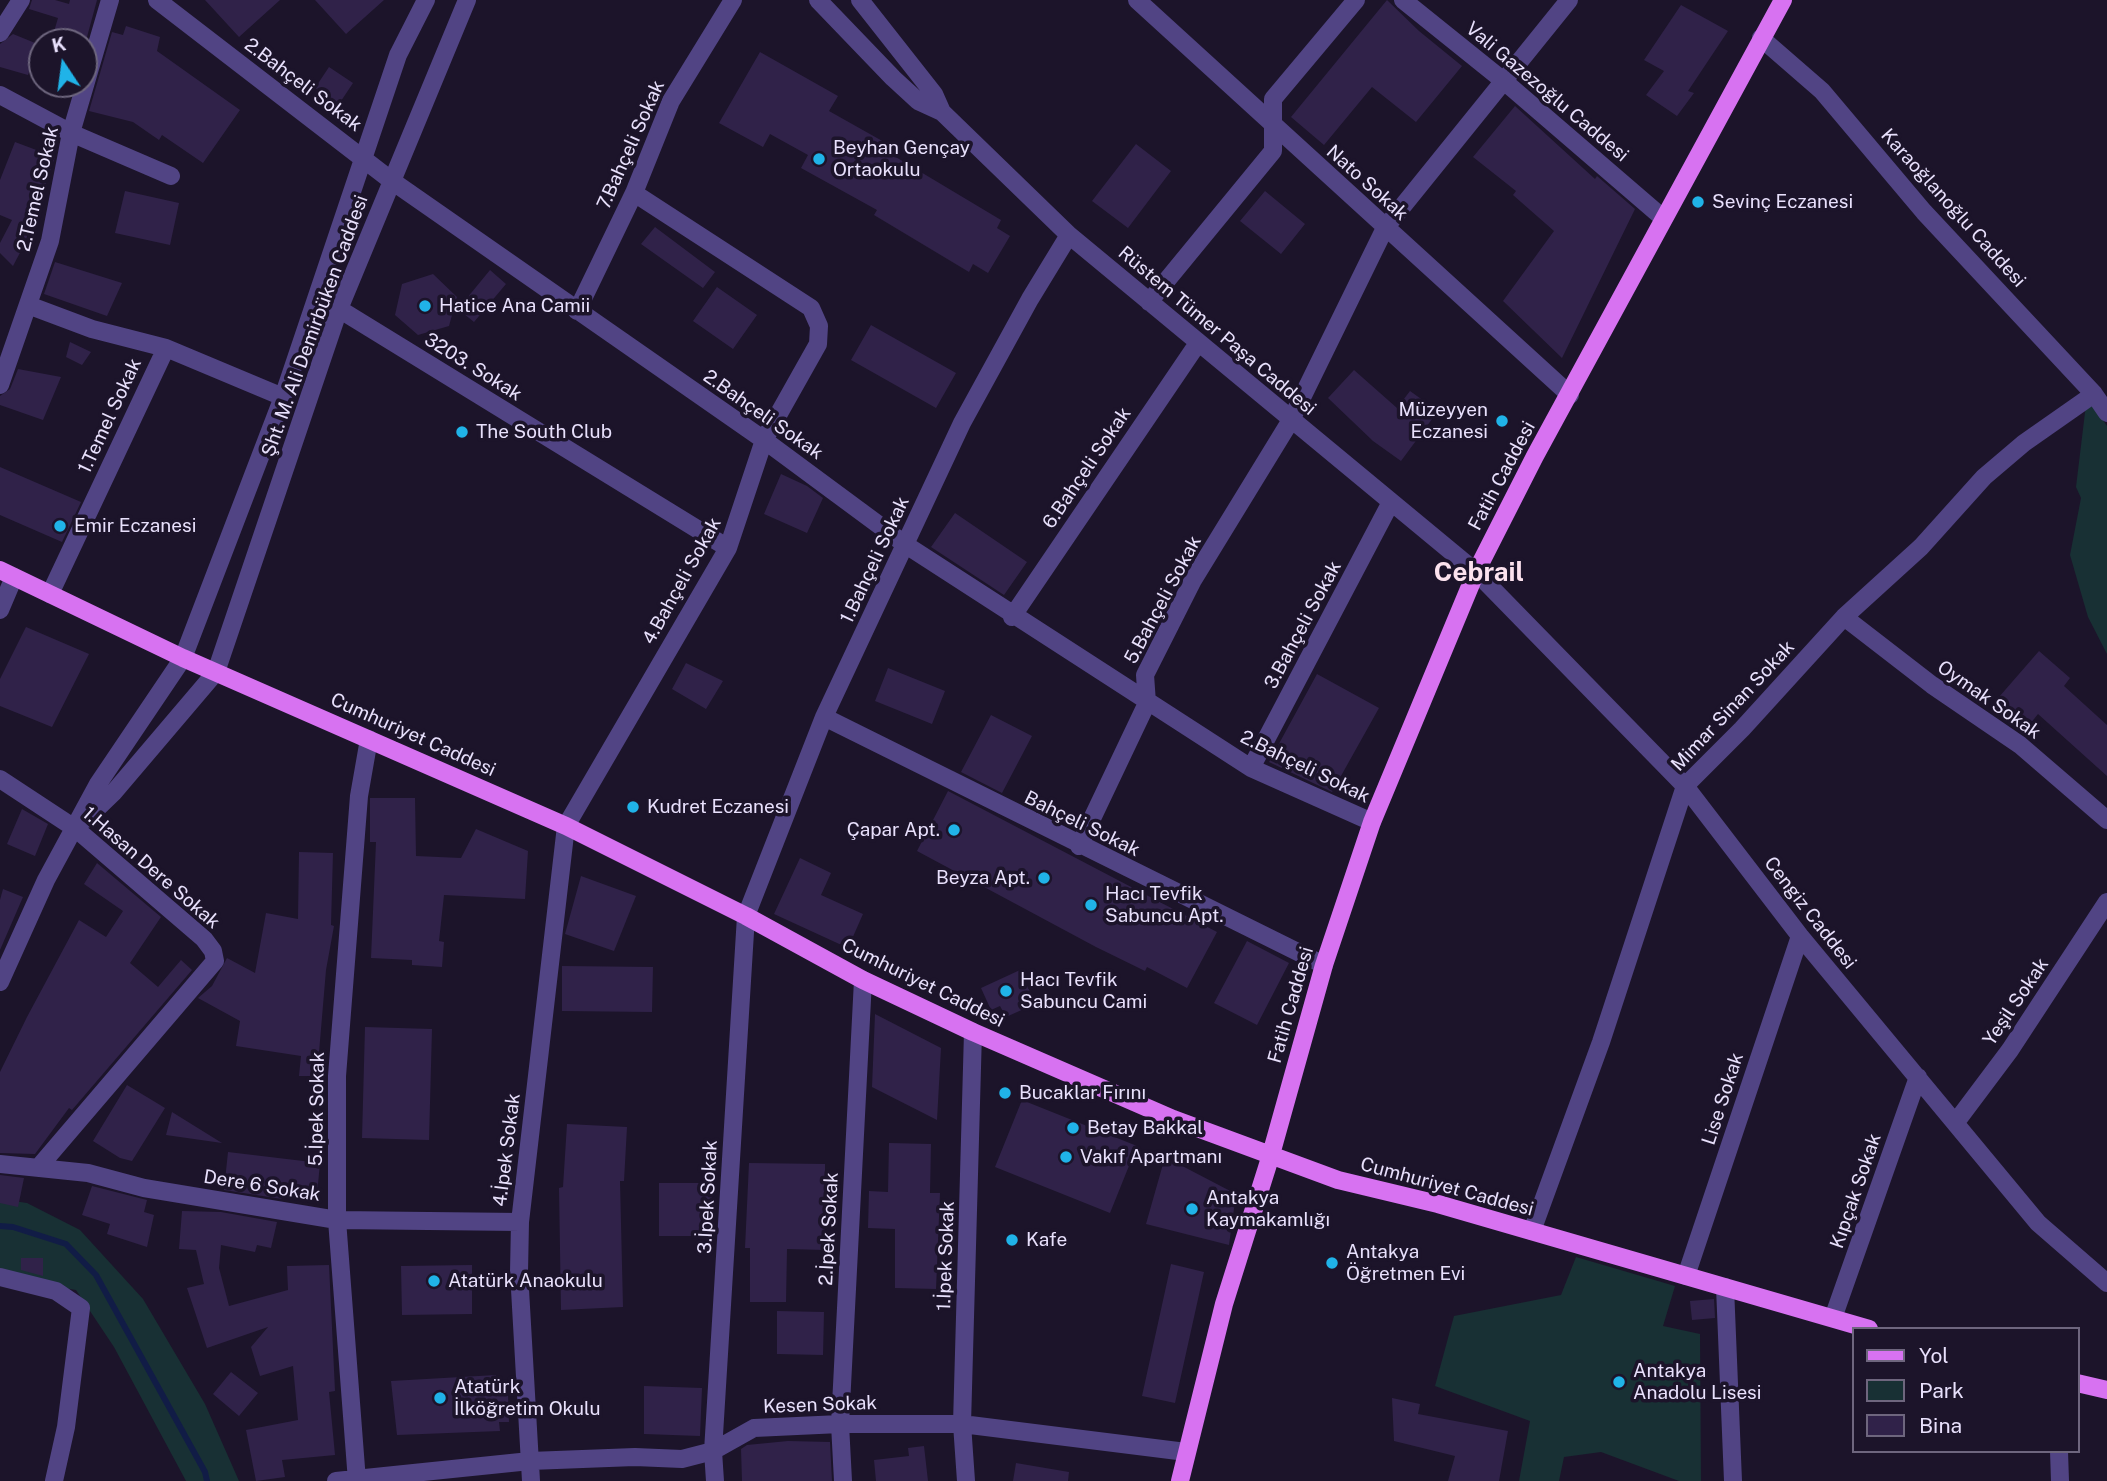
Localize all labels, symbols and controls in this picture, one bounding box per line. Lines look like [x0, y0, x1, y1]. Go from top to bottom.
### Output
street label: Vali Gazezoğlu Caddesi [1461, 17, 1633, 167]
north arrow [28, 28, 98, 98]
text: K [50, 32, 68, 57]
street label: 2.Bahçeli Sokak [240, 33, 366, 137]
street label: 7.Bahçeli Sokak [592, 77, 670, 213]
street label: 2.Temel Sokak [13, 124, 63, 254]
street label: Karaoğlanoğlu Caddesi [1876, 124, 2030, 292]
place label: Beyhan Gençay Ortaokulu [833, 137, 970, 181]
street label: Nato Sokak [1322, 140, 1412, 226]
marker: Beyhan Gençay Ortaokulu [811, 151, 827, 167]
place label: Sevinç Eczanesi [1712, 191, 1853, 213]
street label: Şht. M. Ali Demirbüken Caddesi [257, 192, 373, 460]
marker: Sevinç Eczanesi [1690, 194, 1706, 210]
street label: Rüstem Tümer Paşa Caddesi [1114, 242, 1320, 420]
place label: Hatice Ana Camii [439, 295, 590, 317]
marker: Hatice Ana Camii [417, 298, 433, 314]
street label: 3203. Sokak [420, 328, 526, 406]
street label: 1.Temel Sokak [73, 355, 147, 477]
street label: 2.Bahçeli Sokak [699, 365, 827, 465]
place label: Müzeyyen Eczanesi [1398, 399, 1488, 443]
street label: 6.Bahçeli Sokak [1038, 403, 1136, 533]
marker: Müzeyyen Eczanesi [1494, 413, 1510, 429]
street label: Fatih Caddesi [1464, 418, 1540, 534]
place label: The South Club [476, 421, 612, 443]
marker: The South Club [454, 424, 470, 440]
street label: 1.Bahçeli Sokak [836, 493, 914, 627]
street label: 4.Bahçeli Sokak [638, 514, 726, 648]
place label: Emir Eczanesi [74, 515, 196, 537]
marker: Emir Eczanesi [52, 518, 68, 534]
street label: 5.Bahçeli Sokak [1120, 532, 1206, 668]
street label: 3.Bahçeli Sokak [1260, 557, 1346, 693]
district label: Cebrail [1434, 557, 1524, 589]
street label: Mimar Sinan Sokak [1667, 636, 1799, 776]
street label: Oymak Sokak [1933, 656, 2045, 744]
street label: Cumhuriyet Caddesi [327, 688, 499, 782]
street label: 2.Bahçeli Sokak [1237, 726, 1373, 808]
street label: Bahçeli Sokak [1021, 786, 1143, 862]
place label: Kudret Eczanesi [647, 796, 789, 818]
marker: Kudret Eczanesi [625, 799, 641, 815]
street label: 1.Hasan Dere Sokak [78, 802, 224, 934]
place label: Çapar Apt. [847, 819, 940, 841]
marker: Çapar Apt. [946, 822, 962, 838]
street label: Cengiz Caddesi [1759, 852, 1861, 974]
place label: Beyza Apt. [936, 867, 1030, 889]
marker: Beyza Apt. [1036, 870, 1052, 886]
place label: Hacı Tevfik Sabuncu Apt. [1105, 883, 1224, 927]
marker: Hacı Tevfik Sabuncu Apt. [1083, 897, 1099, 913]
street label: Cumhuriyet Caddesi [838, 934, 1008, 1032]
street label: Fatih Caddesi [1263, 944, 1319, 1066]
street label: Yeşil Sokak [1978, 954, 2054, 1050]
place label: Hacı Tevfik Sabuncu Cami [1020, 969, 1147, 1013]
marker: Hacı Tevfik Sabuncu Cami [998, 983, 1014, 999]
street label: Lise Sokak [1697, 1050, 1749, 1148]
street label: 5.İpek Sokak [305, 1052, 329, 1166]
place label: Bucaklar Fırını [1019, 1082, 1146, 1104]
marker: Bucaklar Fırını [997, 1085, 1013, 1101]
street label: 4.İpek Sokak [489, 1092, 525, 1208]
place label: Betay Bakkal [1087, 1117, 1203, 1139]
marker: Betay Bakkal [1065, 1120, 1081, 1136]
street label: Kıpçak Sokak [1826, 1131, 1886, 1251]
street label: 3.İpek Sokak [694, 1139, 722, 1255]
place label: Vakıf Apartmanı [1080, 1146, 1222, 1168]
marker: Vakıf Apartmanı [1058, 1149, 1074, 1165]
street label: Cumhuriyet Caddesi [1358, 1153, 1536, 1221]
street label: Dere 6 Sokak [202, 1166, 322, 1206]
street label: 2.İpek Sokak [815, 1172, 843, 1286]
place label: Antakya Kaymakamlığı [1206, 1187, 1330, 1231]
street label: 1.İpek Sokak [933, 1201, 959, 1311]
marker: Antakya Kaymakamlığı [1184, 1201, 1200, 1217]
place label: Kafe [1026, 1229, 1067, 1251]
marker: Kafe [1004, 1232, 1020, 1248]
place label: Antakya Öğretmen Evi [1346, 1241, 1465, 1285]
marker: Antakya Öğretmen Evi [1324, 1255, 1340, 1271]
place label: Atatürk Anaokulu [448, 1270, 603, 1292]
marker: Atatürk Anaokulu [426, 1273, 442, 1289]
legend [1852, 1327, 2079, 1453]
text: Yol [1919, 1343, 1949, 1368]
place label: Antakya Anadolu Lisesi [1633, 1360, 1761, 1404]
marker: Antakya Anadolu Lisesi [1611, 1374, 1627, 1390]
place label: Atatürk İlköğretim Okulu [454, 1376, 601, 1420]
text: Park [1919, 1378, 1964, 1403]
marker: Atatürk İlköğretim Okulu [432, 1390, 448, 1406]
street label: Kesen Sokak [763, 1392, 877, 1418]
text: Bina [1919, 1413, 1962, 1438]

